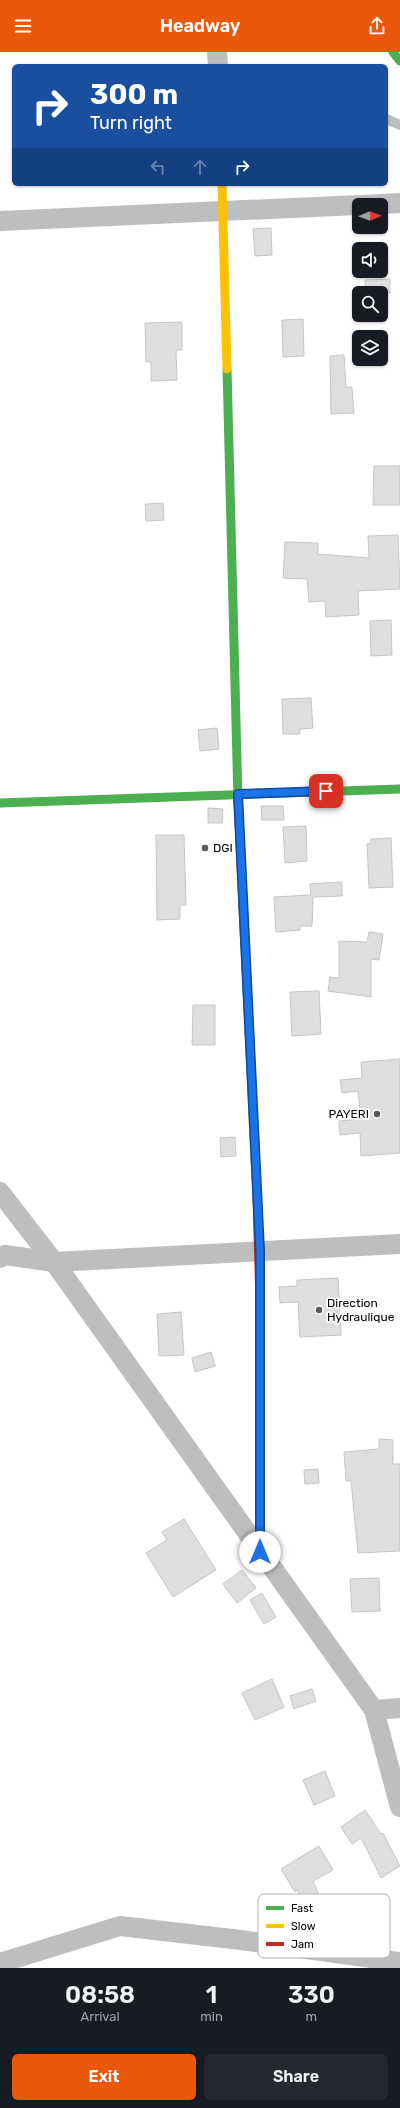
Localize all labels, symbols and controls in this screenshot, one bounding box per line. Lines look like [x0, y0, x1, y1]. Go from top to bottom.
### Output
icon: menu [12, 15, 34, 37]
text: Headway [160, 15, 240, 37]
icon: share [366, 15, 388, 37]
text: 300 m [90, 78, 178, 111]
icon: right [24, 80, 76, 132]
text: Turn right [90, 112, 172, 134]
icon: left [147, 156, 169, 178]
icon: ahead [189, 156, 211, 178]
icon: right [231, 156, 253, 178]
north arrow [352, 198, 388, 234]
map controls [352, 198, 388, 366]
button: sound [352, 242, 388, 278]
button: search [352, 286, 388, 322]
button: layers [352, 330, 388, 366]
pin [309, 774, 343, 808]
icon: arrive [315, 780, 337, 802]
place label: DGI [213, 841, 233, 855]
marker: DGI [200, 843, 210, 853]
place label: PAYERI [328, 1107, 369, 1121]
marker: PAYERI [372, 1109, 382, 1119]
place label: Direction Hydraulique [327, 1296, 395, 1324]
marker: Direction Hydraulique [314, 1305, 324, 1315]
position arrow [239, 1531, 281, 1573]
legend [258, 1894, 390, 1958]
text: Fast [291, 1902, 314, 1915]
text: Slow [291, 1920, 316, 1933]
text: Jam [291, 1938, 314, 1951]
text: 08:58 [65, 1981, 135, 2009]
text: 1 [206, 1981, 217, 2009]
text: 330 [288, 1981, 335, 2009]
text: Arrival [81, 2009, 120, 2024]
text: min [200, 2009, 223, 2024]
text: m [306, 2009, 317, 2024]
button: Exit [12, 2054, 196, 2100]
button: Share [204, 2054, 388, 2100]

